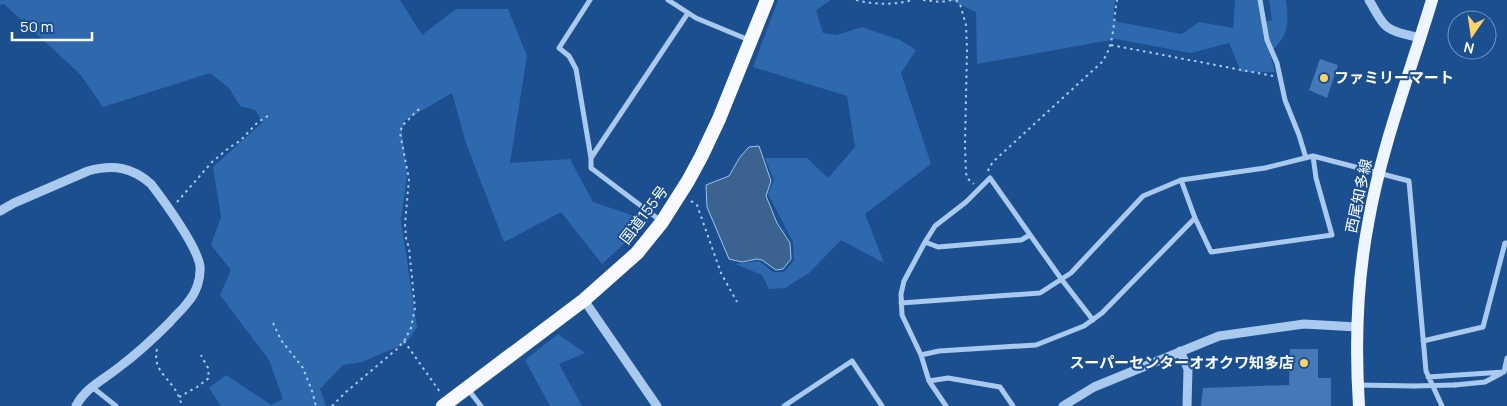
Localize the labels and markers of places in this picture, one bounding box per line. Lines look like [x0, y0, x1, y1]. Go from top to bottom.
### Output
place label: ファミリーマート [1334, 67, 1454, 88]
marker: ファミリーマート [1318, 72, 1330, 84]
place label: スーパーセンターオオクワ知多店 [1069, 352, 1294, 373]
marker: スーパーセンターオオクワ知多店 [1298, 357, 1310, 369]

